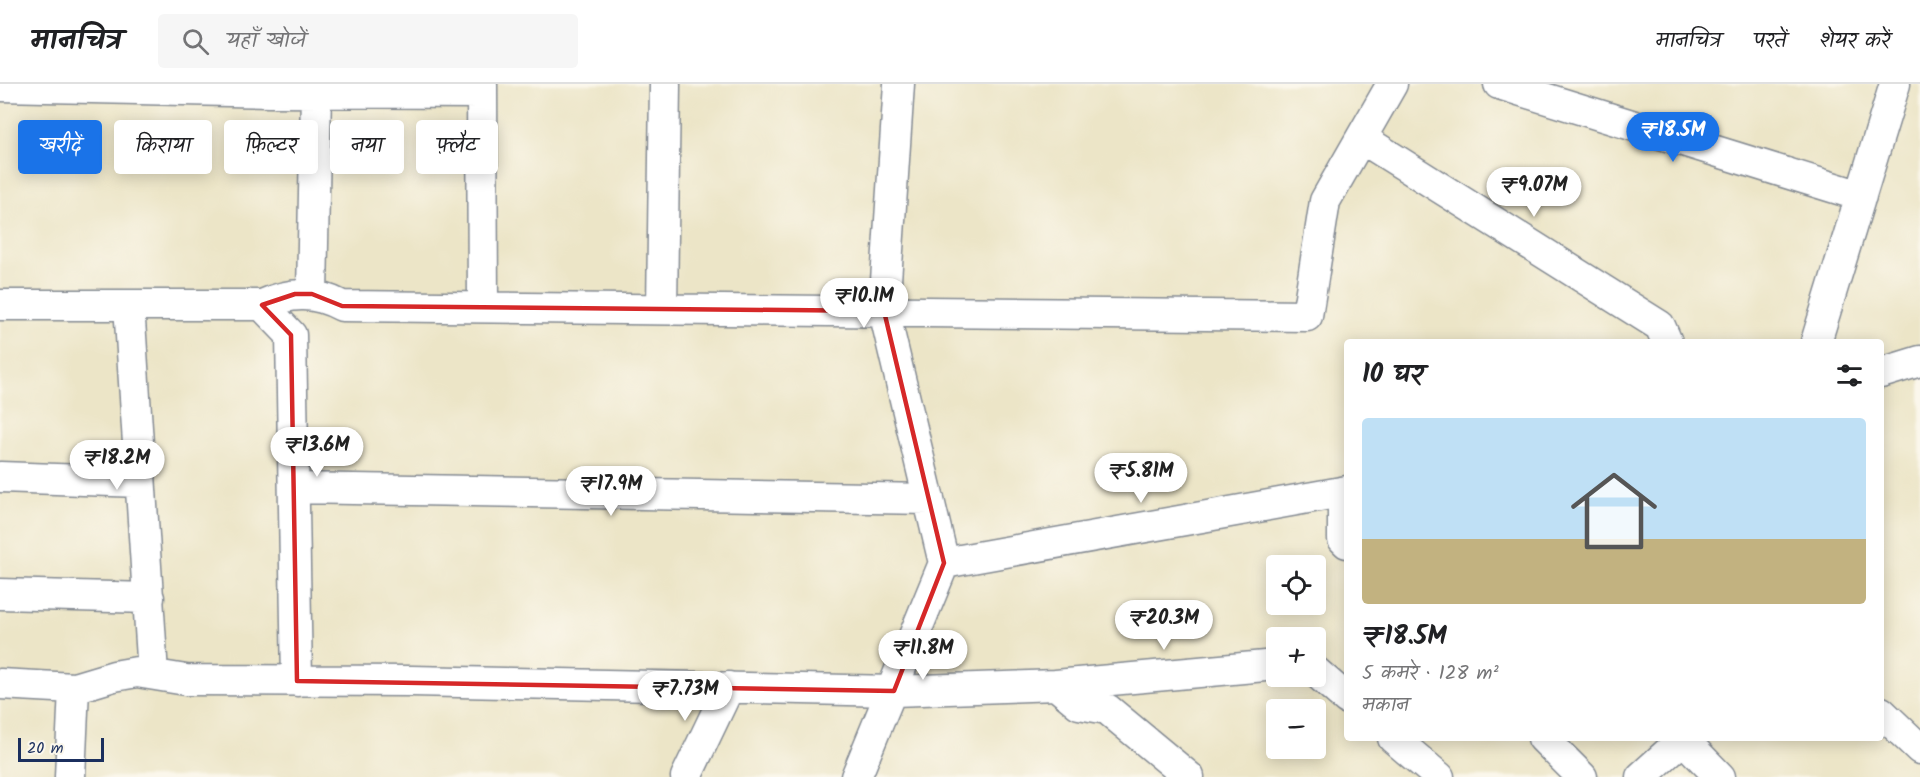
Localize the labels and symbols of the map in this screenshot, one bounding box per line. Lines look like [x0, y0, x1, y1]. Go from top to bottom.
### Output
pin: ₹18.5M [1624, 112, 1722, 163]
pin: ₹9.07M [1485, 167, 1583, 218]
pin: ₹10.1M [815, 278, 913, 329]
pin: ₹13.6M [268, 427, 366, 478]
pin: ₹18.2M [68, 440, 166, 491]
pin: ₹5.81M [1092, 453, 1190, 504]
pin: ₹17.9M [562, 466, 660, 517]
pin: ₹20.3M [1115, 600, 1213, 651]
pin: ₹11.8M [874, 630, 972, 681]
pin: ₹7.73M [636, 671, 734, 722]
scale bar [18, 735, 104, 762]

